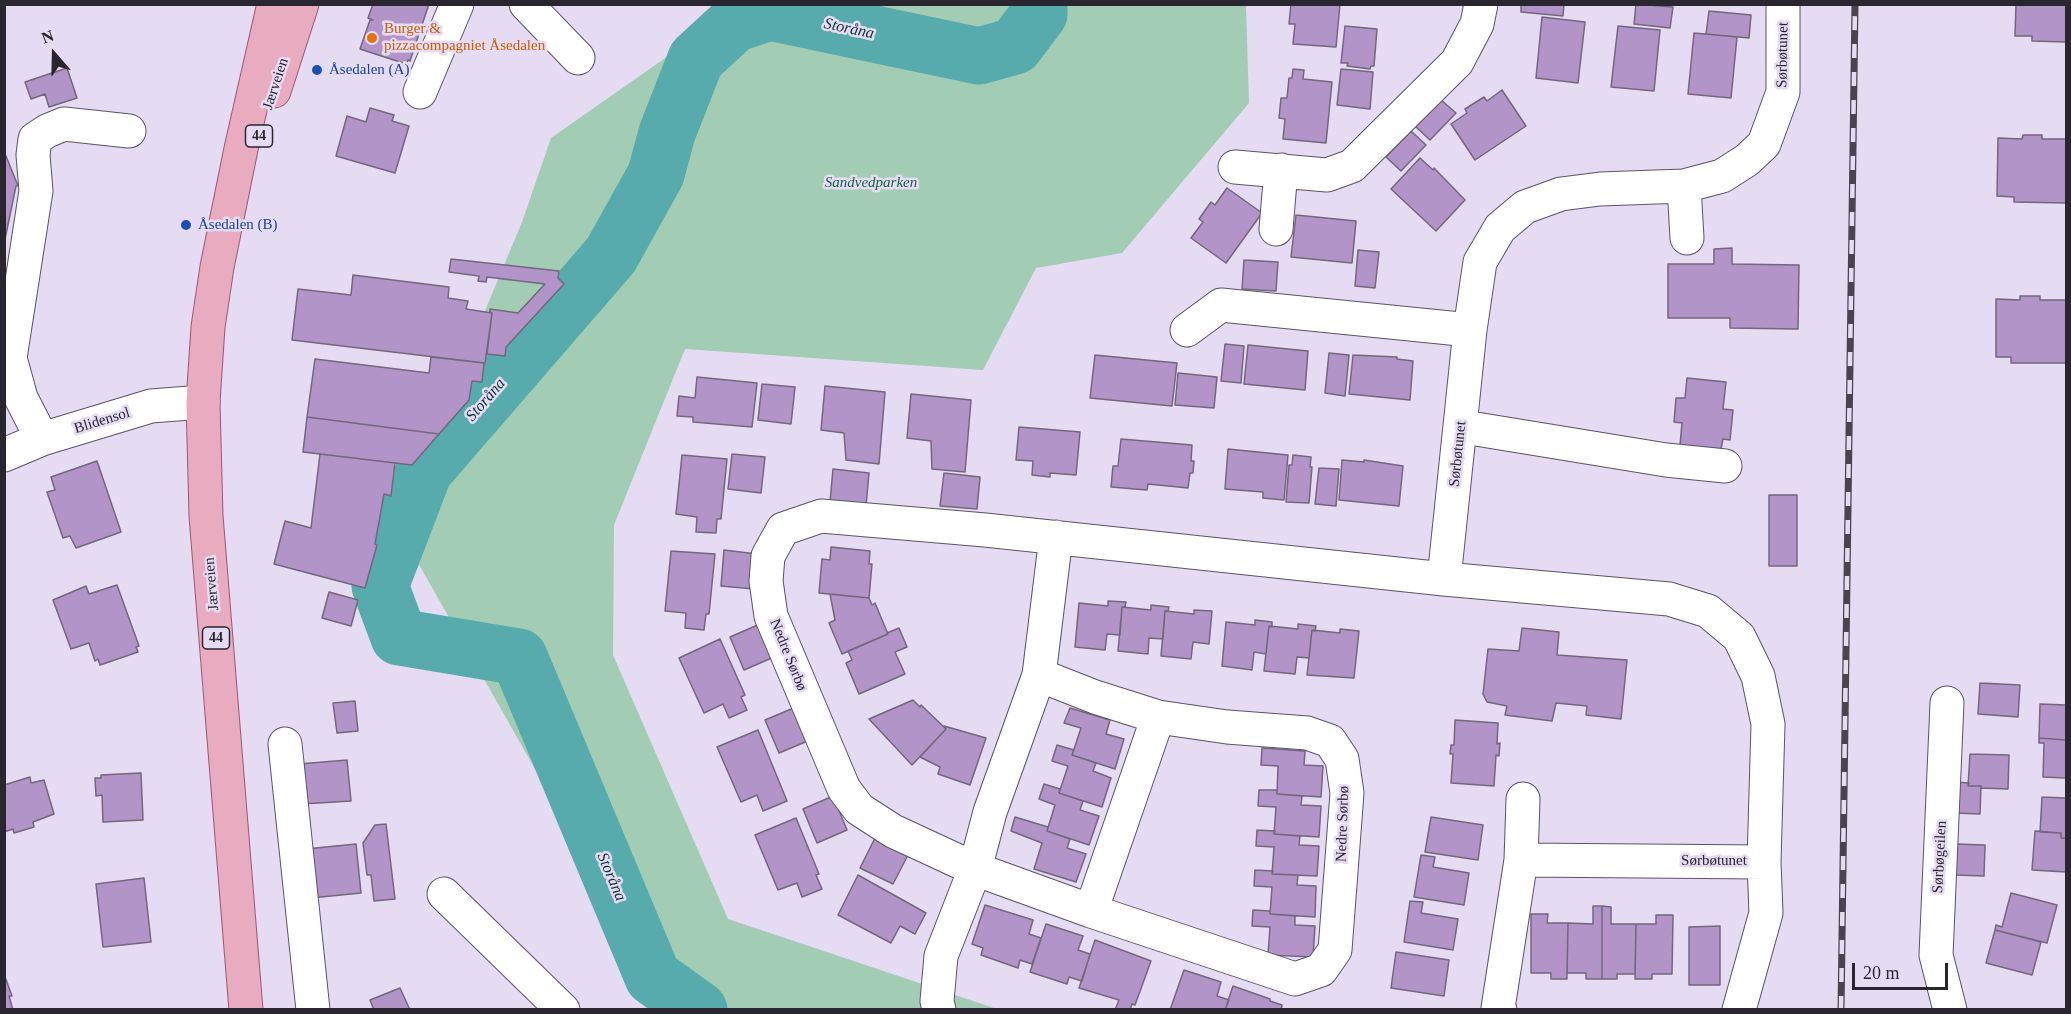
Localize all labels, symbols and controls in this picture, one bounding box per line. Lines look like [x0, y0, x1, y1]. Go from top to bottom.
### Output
water label: Storåna [822, 14, 876, 44]
place label: Burger & pizzacompagniet Åsedalen [384, 20, 545, 55]
street label: Sørbøtunet [1773, 22, 1793, 88]
north arrow [24, 24, 84, 84]
text: N [39, 27, 56, 47]
marker: Burger & pizzacompagniet Åsedalen [365, 31, 379, 45]
street label: Jærveien [259, 56, 293, 112]
place label: Åsedalen (A) [329, 61, 409, 79]
marker: Åsedalen (A) [310, 63, 324, 77]
road number: 44 [246, 125, 272, 147]
park label: Sandvedparken [825, 174, 917, 192]
place label: Åsedalen (B) [198, 216, 278, 234]
marker: Åsedalen (B) [179, 218, 193, 232]
water label: Storåna [462, 375, 510, 425]
street label: Blidensol [72, 404, 132, 438]
street label: Sørbøtunet [1446, 420, 1470, 488]
street label: Jærveien [201, 557, 223, 611]
street label: Nedre Sørbø [765, 616, 811, 694]
road number: 44 [202, 627, 230, 649]
street label: Nedre Sørbø [1333, 786, 1353, 862]
street label: Sørbøgeilen [1929, 820, 1951, 894]
water label: Storåna [592, 850, 630, 904]
street label: Sørbøtunet [1681, 852, 1747, 870]
scale bar [1855, 951, 1951, 989]
text: 20 m [1863, 963, 1900, 983]

